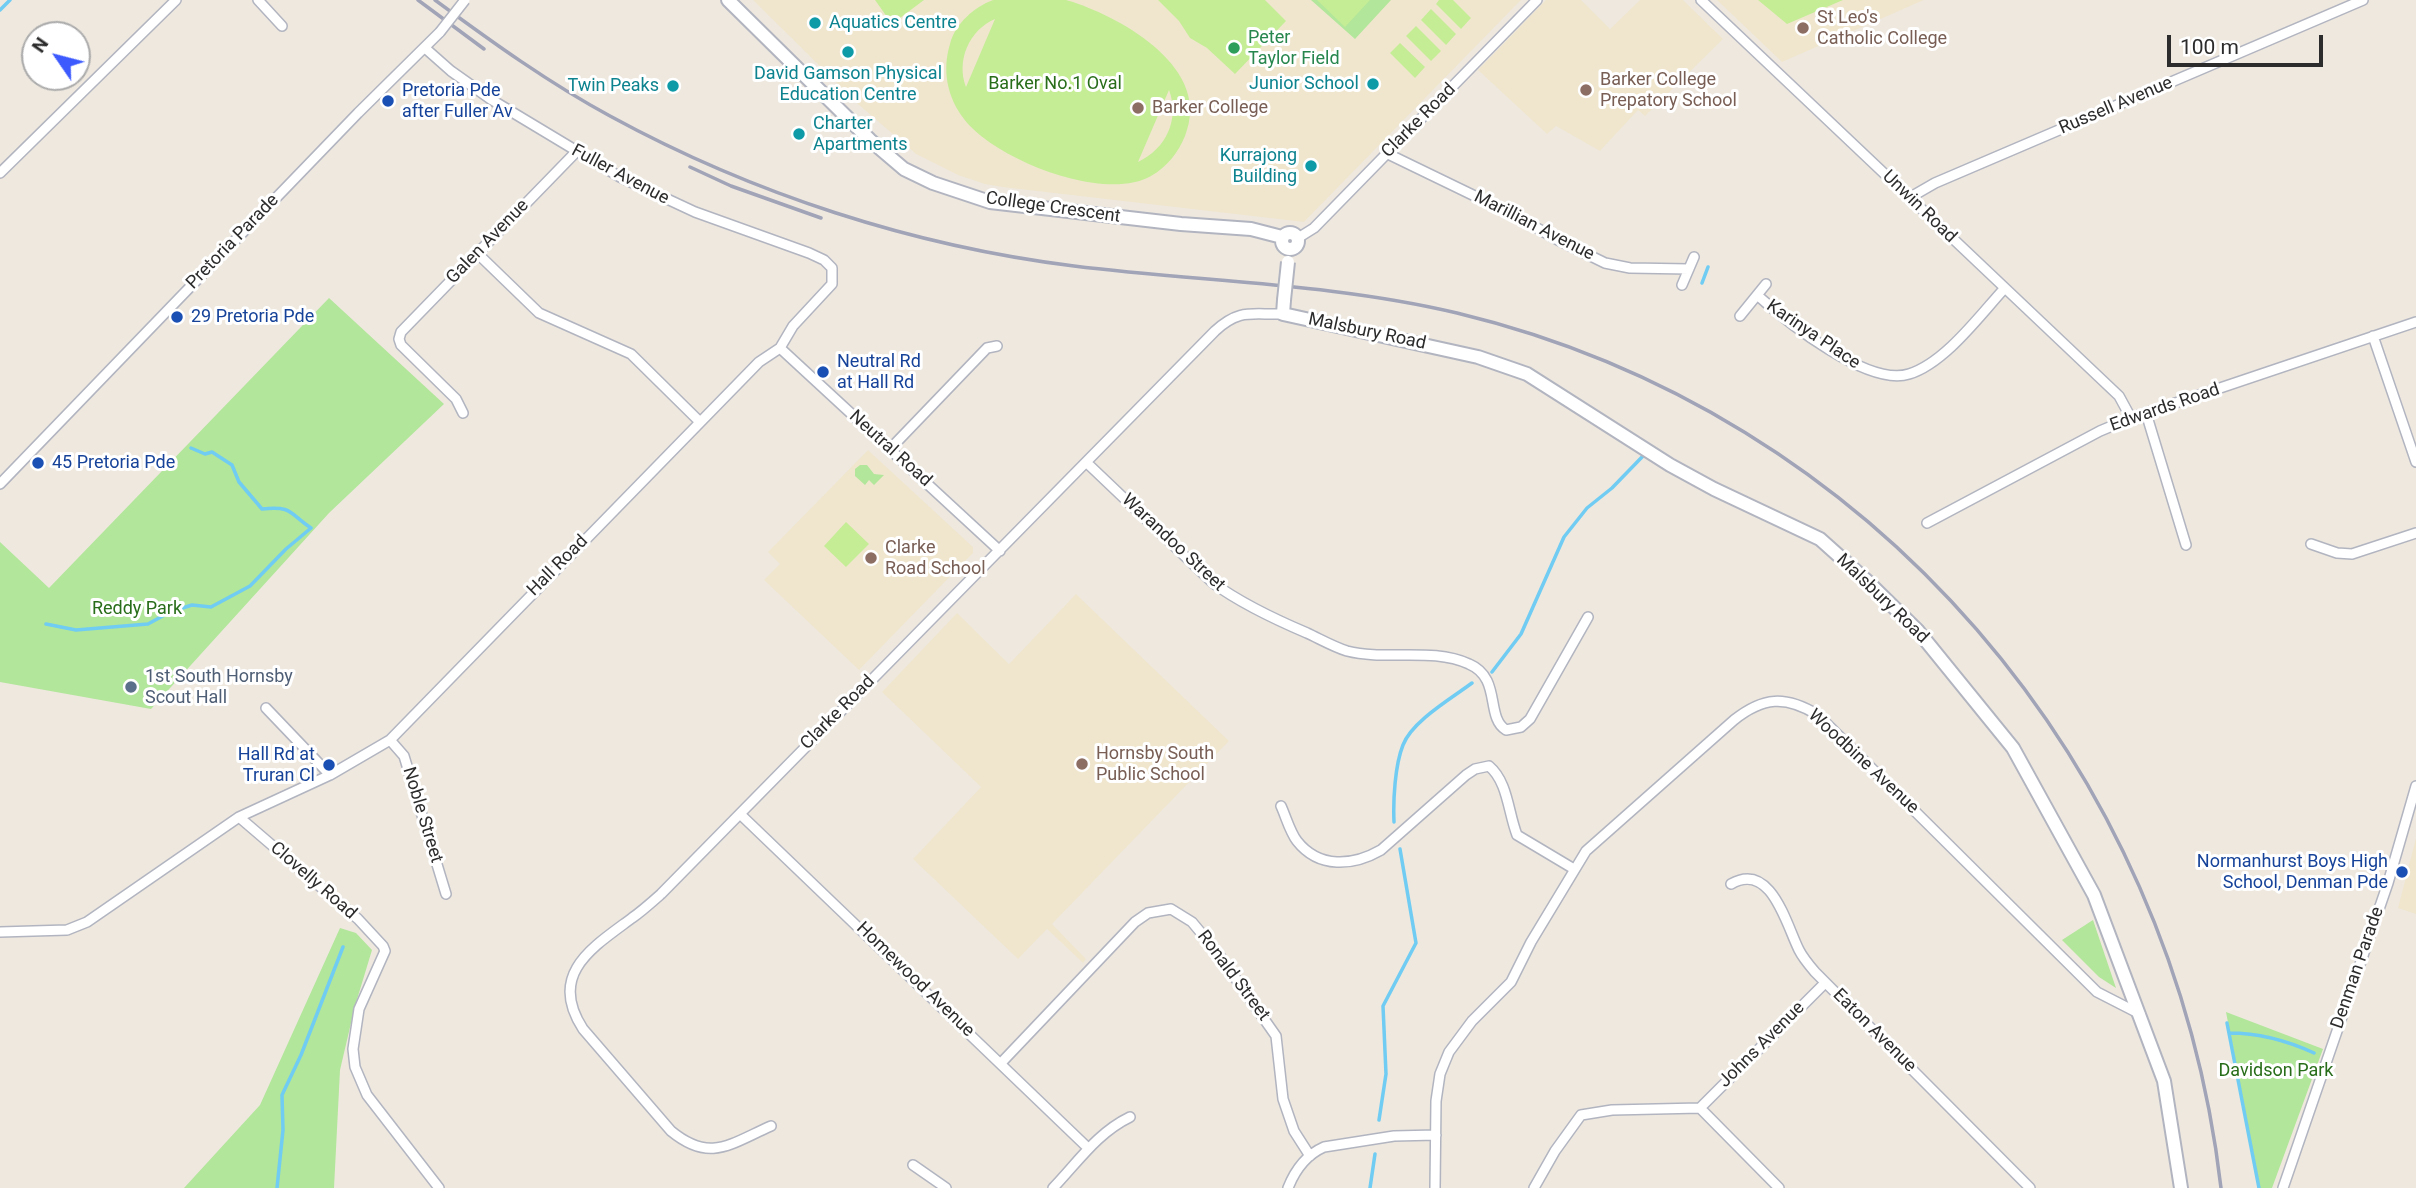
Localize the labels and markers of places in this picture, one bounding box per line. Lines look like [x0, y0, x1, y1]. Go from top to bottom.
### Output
place label: St Leo's Catholic College [1817, 7, 1947, 50]
place label: Aquatics Centre [829, 12, 957, 34]
marker: Aquatics Centre [807, 15, 823, 31]
marker: St Leo's Catholic College [1795, 20, 1811, 36]
place label: Peter Taylor Field [1248, 27, 1340, 70]
marker: Peter Taylor Field [1226, 40, 1242, 56]
marker: David Gamson Physical Education Centre [840, 44, 856, 60]
place label: David Gamson Physical Education Centre [754, 63, 942, 106]
place label: Barker College Prepatory School [1600, 69, 1737, 112]
place label: Junior School [1249, 73, 1359, 95]
place label: Twin Peaks [567, 75, 659, 97]
marker: Junior School [1365, 76, 1381, 92]
marker: Twin Peaks [665, 78, 681, 94]
place label: Pretoria Pde after Fuller Av [402, 80, 513, 122]
marker: Barker College Prepatory School [1578, 82, 1594, 98]
marker: Pretoria Pde after Fuller Av [380, 93, 396, 109]
place label: Barker College [1152, 97, 1268, 119]
marker: Barker College [1130, 100, 1146, 116]
place label: Charter Apartments [813, 113, 908, 156]
marker: Charter Apartments [791, 126, 807, 142]
place label: Kurrajong Building [1220, 145, 1297, 188]
marker: Kurrajong Building [1303, 158, 1319, 174]
place label: 29 Pretoria Pde [191, 306, 314, 328]
marker: 29 Pretoria Pde [169, 309, 185, 325]
place label: Neutral Rd at Hall Rd [837, 351, 921, 394]
marker: Neutral Rd at Hall Rd [815, 364, 831, 380]
place label: 45 Pretoria Pde [52, 452, 175, 474]
marker: 45 Pretoria Pde [30, 455, 46, 471]
place label: Clarke Road School [885, 537, 986, 580]
marker: Clarke Road School [863, 550, 879, 566]
place label: 1st South Hornsby Scout Hall [145, 666, 293, 708]
marker: 1st South Hornsby Scout Hall [123, 679, 139, 695]
place label: Hornsby South Public School [1096, 743, 1214, 786]
place label: Hall Rd at Truran Cl [238, 744, 315, 786]
marker: Hornsby South Public School [1074, 756, 1090, 772]
marker: Hall Rd at Truran Cl [321, 757, 337, 773]
place label: Normanhurst Boys High School, Denman Pde [2197, 851, 2388, 894]
marker: Normanhurst Boys High School, Denman Pde [2394, 864, 2410, 880]

